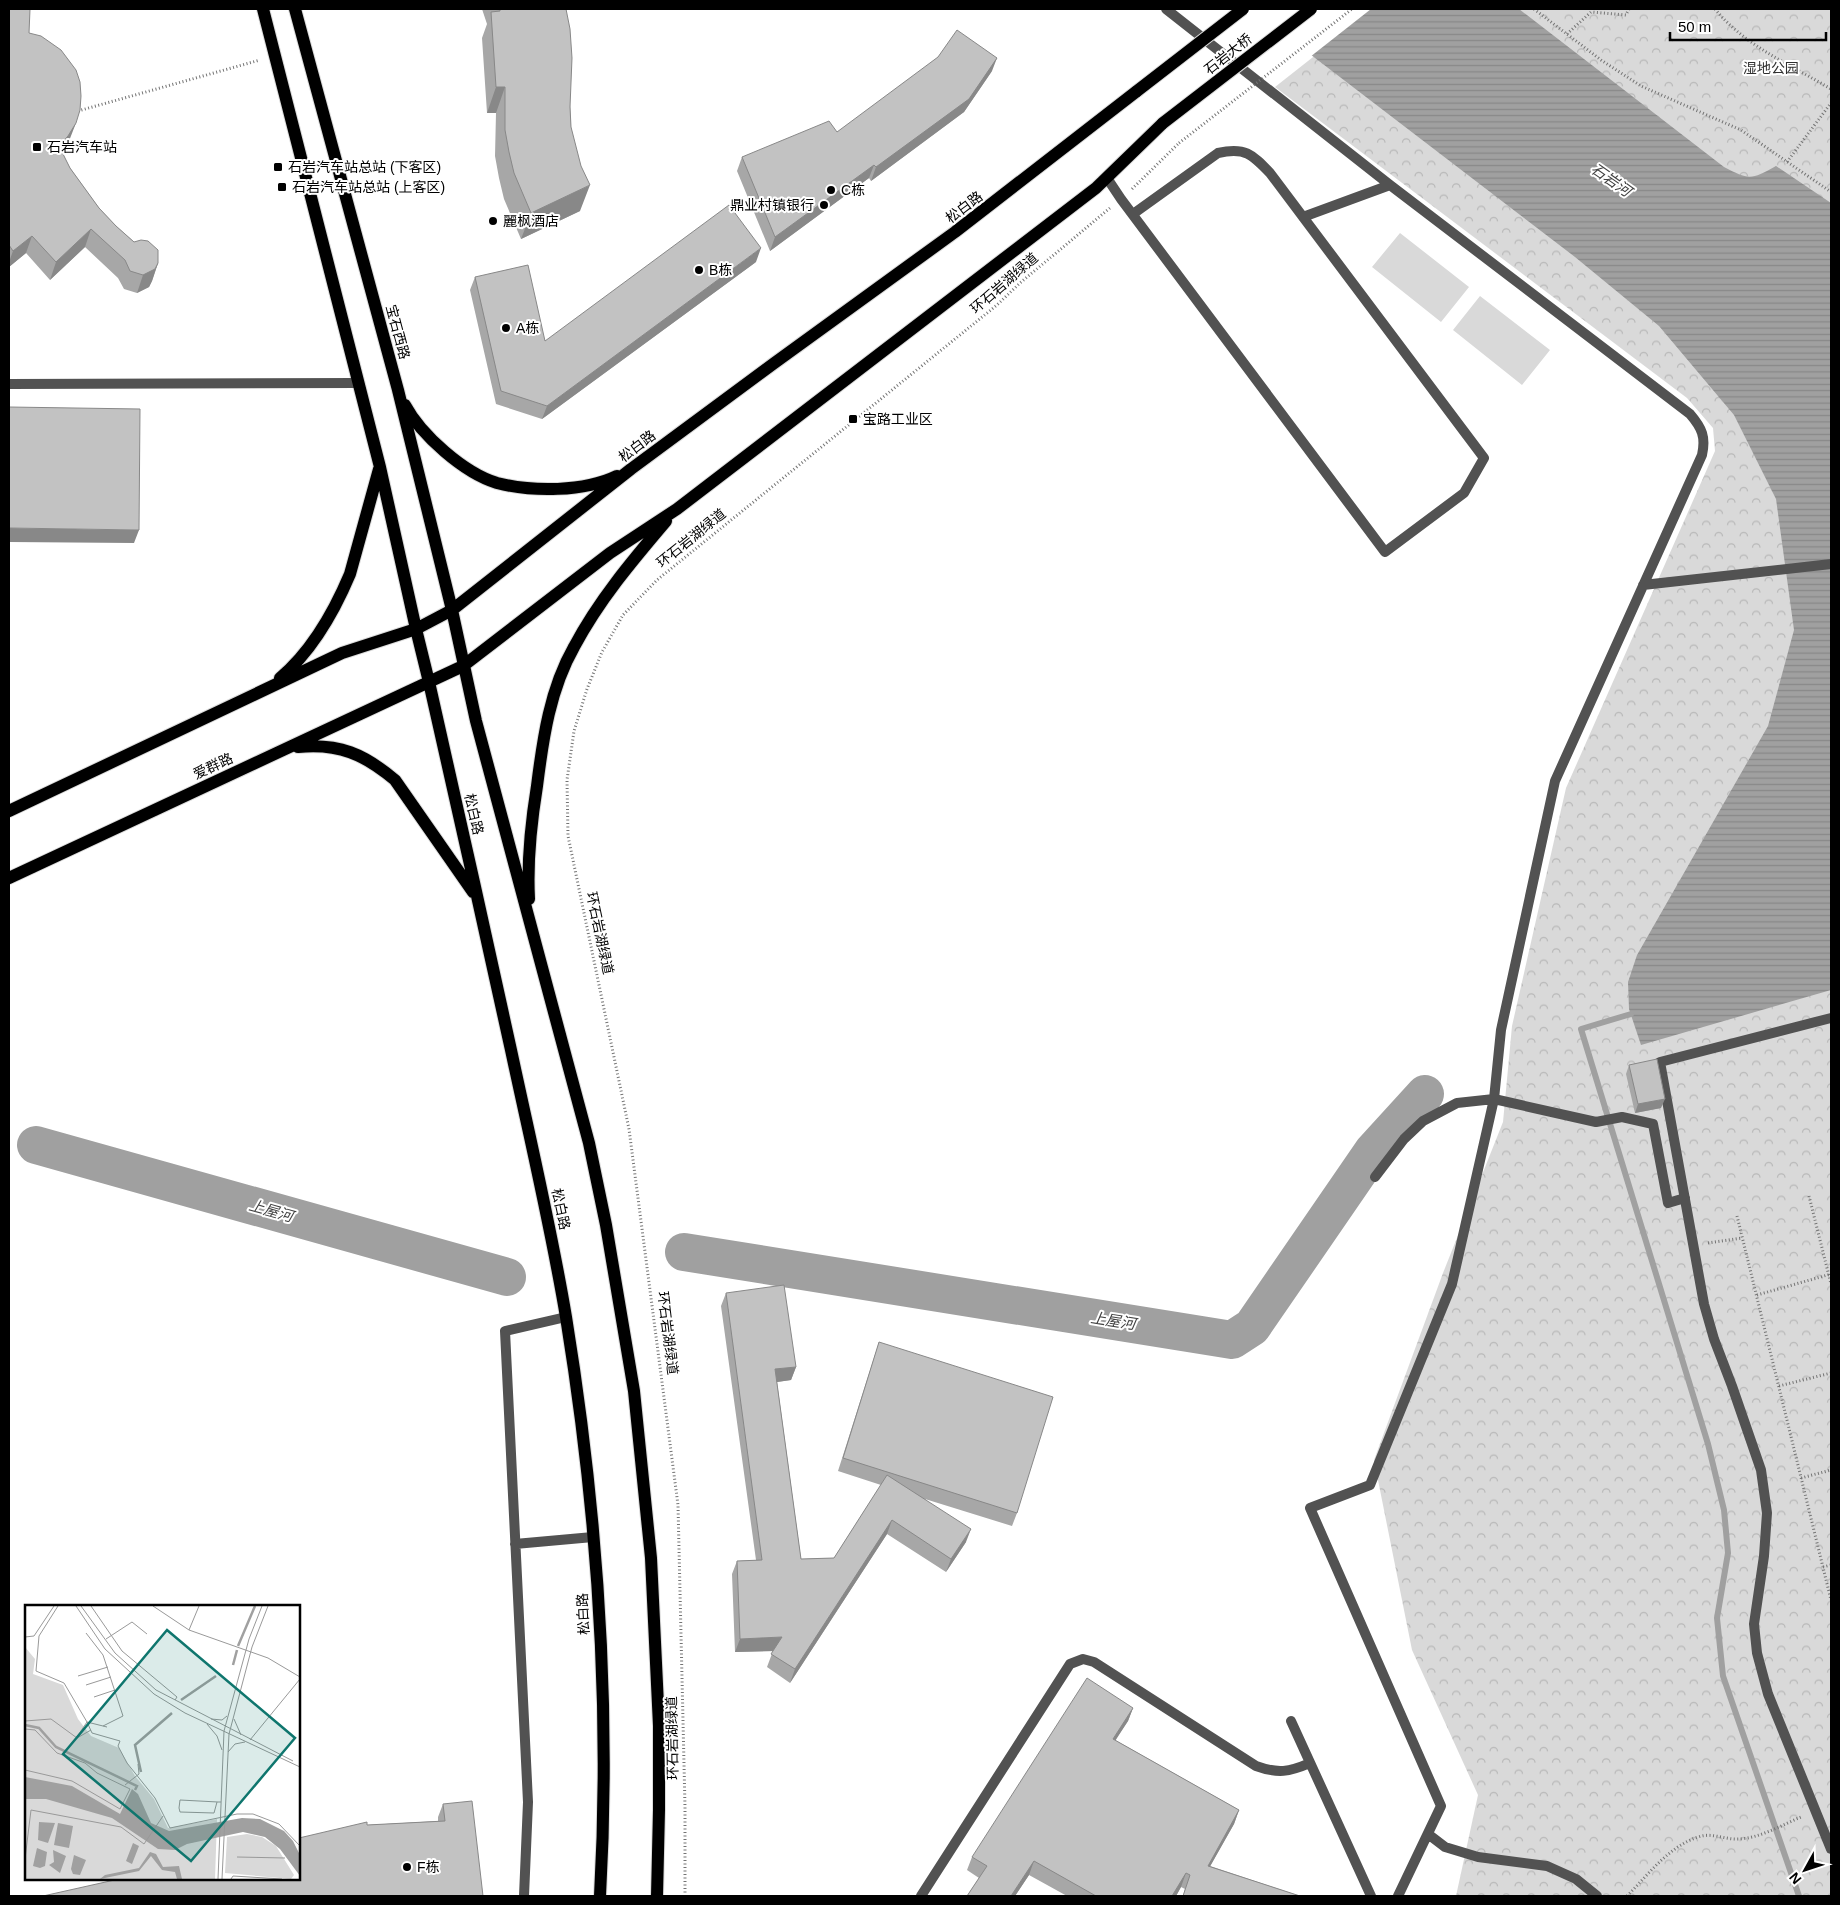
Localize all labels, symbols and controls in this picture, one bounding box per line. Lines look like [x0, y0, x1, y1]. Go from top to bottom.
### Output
scale bar [1670, 10, 1826, 42]
text: 50 m [1678, 18, 1711, 35]
street label: 石岩大桥 [1201, 30, 1255, 78]
park label: 湿地公园 [1743, 60, 1799, 76]
place label: 石岩汽车站 [47, 139, 117, 155]
marker: 石岩汽车站 [31, 141, 43, 153]
place label: 石岩汽车站总站 (下客区) [288, 159, 441, 175]
water label: 石岩河 [1588, 160, 1637, 201]
marker: 石岩汽车站总站 (下客区) [272, 161, 284, 173]
place label: 石岩汽车站总站 (上客区) [292, 179, 445, 195]
marker: 石岩汽车站总站 (上客区) [276, 181, 288, 193]
place label: C栋 [841, 182, 865, 198]
marker: C栋 [825, 184, 837, 196]
street label: 松白路 [942, 188, 986, 226]
place label: 鼎业村镇银行 [730, 197, 814, 213]
marker: 鼎业村镇银行 [818, 199, 830, 211]
place label: 麗枫酒店 [503, 213, 559, 229]
marker: 麗枫酒店 [487, 215, 499, 227]
street label: 环石岩湖绿道 [967, 249, 1041, 317]
place label: B栋 [709, 262, 732, 278]
marker: B栋 [693, 264, 705, 276]
street label: 宝石西路 [383, 303, 413, 361]
place label: A栋 [516, 320, 539, 336]
marker: A栋 [500, 322, 512, 334]
place label: 宝路工业区 [863, 411, 933, 427]
marker: 宝路工业区 [847, 413, 859, 425]
street label: 松白路 [615, 427, 659, 465]
street label: 环石岩湖绿道 [653, 505, 729, 571]
street label: 爱群路 [191, 750, 235, 782]
street label: 松白路 [461, 792, 487, 836]
street label: 环石岩湖绿道 [583, 890, 617, 976]
street label: 松白路 [549, 1187, 573, 1231]
water label: 上屋河 [247, 1196, 298, 1226]
street label: 环石岩湖绿道 [655, 1290, 681, 1376]
water label: 上屋河 [1090, 1309, 1140, 1333]
street label: 松白路 [574, 1593, 592, 1635]
inset map [25, 1605, 300, 1880]
street label: 环石岩湖绿道 [663, 1696, 681, 1780]
north arrow [1780, 1845, 1830, 1895]
place label: F栋 [417, 1859, 440, 1875]
marker: F栋 [401, 1861, 413, 1873]
text: N [1786, 1869, 1804, 1887]

